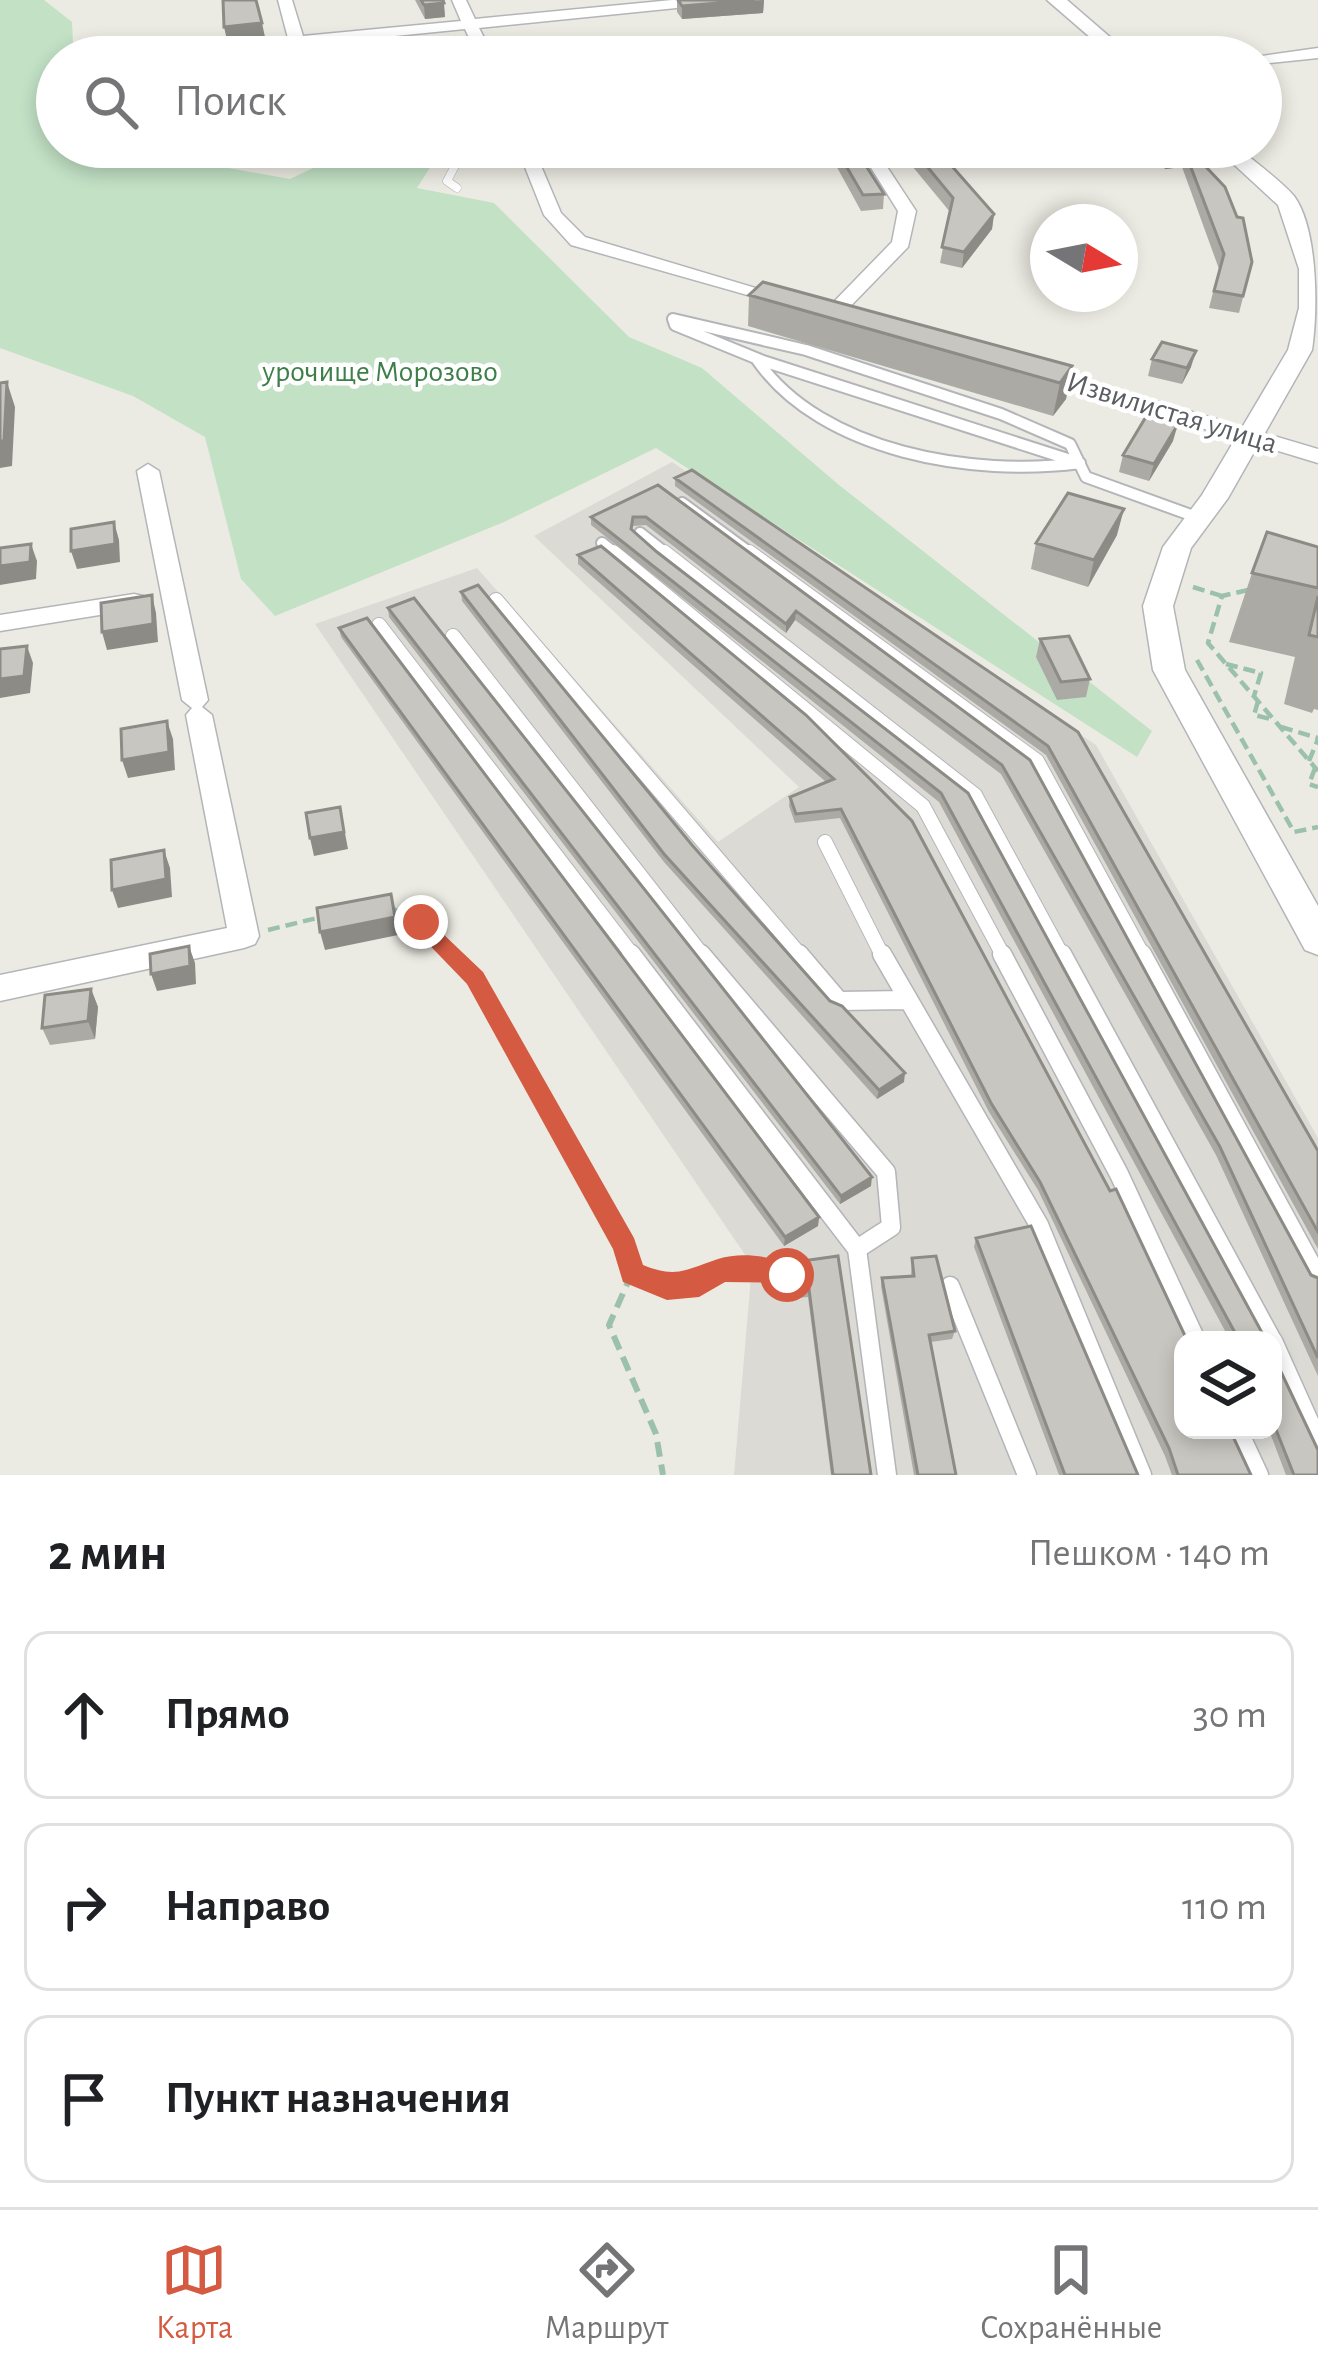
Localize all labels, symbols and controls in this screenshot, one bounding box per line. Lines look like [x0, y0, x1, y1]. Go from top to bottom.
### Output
search box [36, 36, 1282, 168]
icon: search [78, 69, 144, 135]
text: Поиск [174, 79, 286, 124]
north arrow [1030, 204, 1138, 312]
park label: урочище Морозово [261, 357, 498, 387]
street label: Извилистая улица [1063, 367, 1281, 459]
route end [394, 895, 448, 949]
route start [760, 1248, 814, 1302]
map controls [1174, 1331, 1282, 1439]
button: layers [1174, 1331, 1282, 1439]
text: 2 мин [48, 1528, 167, 1579]
text: Пешком · 140 m [1028, 1534, 1270, 1573]
icon: ahead [51, 1682, 117, 1748]
text: Прямо [165, 1692, 290, 1737]
text: 30 m [1193, 1696, 1267, 1735]
icon: right [51, 1874, 117, 1940]
text: Направо [165, 1884, 330, 1929]
text: 110 m [1182, 1888, 1267, 1927]
icon: arrive [51, 2066, 117, 2132]
text: Пункт назначения [165, 2076, 511, 2121]
tab: Карта [156, 2237, 233, 2349]
tab: Маршрут [545, 2237, 668, 2349]
tab: Сохранённые [980, 2237, 1162, 2349]

